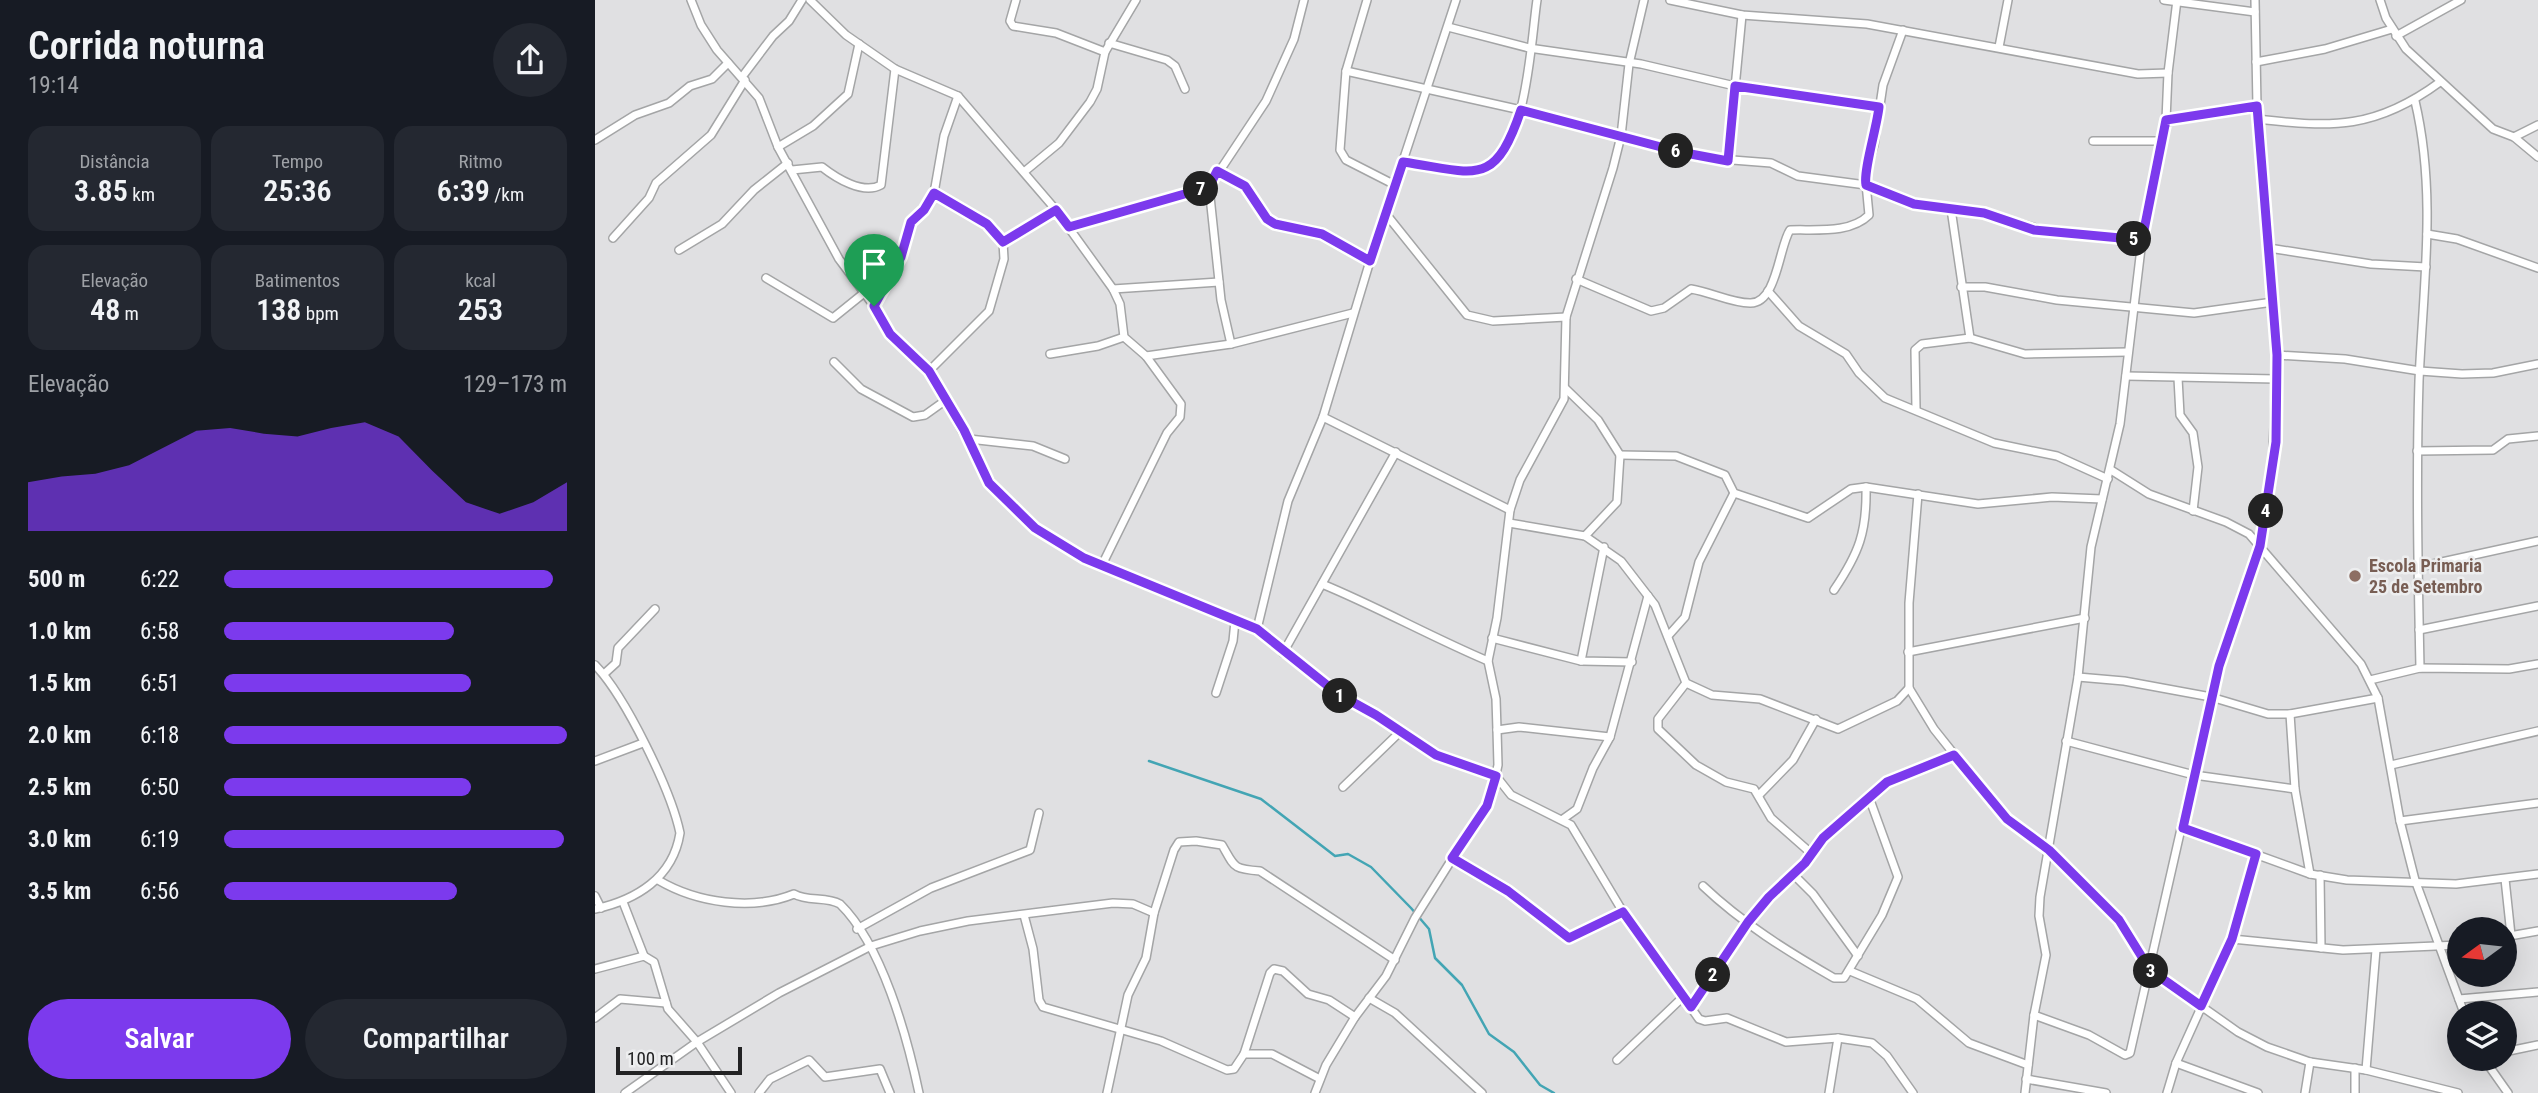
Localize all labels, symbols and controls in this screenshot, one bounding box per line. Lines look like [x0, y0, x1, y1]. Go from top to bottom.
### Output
button: share [493, 23, 567, 97]
text: Corrida noturna [28, 24, 265, 68]
text: 19:14 [28, 72, 79, 99]
pin: 6 [1659, 134, 1693, 168]
text: 6 [1671, 139, 1680, 162]
text: Distância [79, 150, 150, 173]
text: Tempo [272, 150, 323, 173]
text: Ritmo [459, 150, 502, 173]
pin: 7 [1183, 172, 1219, 206]
text: 3.85 [74, 173, 128, 208]
text: 25:36 [263, 173, 332, 208]
text: 6:39 [437, 173, 490, 208]
text: 7 [1196, 177, 1205, 200]
text: km [128, 183, 155, 206]
text: /km [490, 183, 524, 206]
pin: 5 [2117, 222, 2151, 256]
text: 5 [2129, 227, 2138, 250]
pin [844, 234, 904, 306]
icon: arrive [855, 245, 893, 283]
text: Elevação [81, 269, 148, 292]
text: Batimentos [255, 269, 340, 292]
text: kcal [465, 269, 496, 292]
text: 48 [90, 292, 120, 327]
text: 138 [256, 292, 301, 327]
text: 253 [458, 292, 503, 327]
text: m [120, 302, 139, 325]
text: bpm [301, 302, 339, 325]
text: Elevação [28, 371, 109, 398]
text: 129–173 m [463, 371, 567, 398]
pin: 4 [2249, 494, 2283, 528]
text: 4 [2261, 499, 2270, 522]
place label: Escola Primaria 25 de Setembro [2369, 555, 2482, 597]
text: 500 m [28, 566, 85, 593]
text: 6:22 [140, 566, 179, 593]
marker: Escola Primaria 25 de Setembro [2347, 568, 2363, 584]
text: 1.0 km [28, 618, 91, 645]
text: 6:58 [140, 618, 179, 645]
text: 1.5 km [28, 670, 91, 697]
text: 6:51 [140, 670, 179, 697]
pin: 1 [1323, 678, 1357, 714]
text: 1 [1335, 684, 1344, 707]
text: 2.0 km [28, 722, 91, 749]
text: 6:18 [140, 722, 179, 749]
text: 2.5 km [28, 774, 91, 801]
text: 6:50 [140, 774, 179, 801]
text: 3.0 km [28, 826, 91, 853]
text: 6:19 [140, 826, 179, 853]
text: 3.5 km [28, 878, 91, 905]
text: 6:56 [140, 878, 179, 905]
north arrow [2447, 917, 2517, 987]
map controls [2447, 917, 2517, 1071]
pin: 3 [2133, 954, 2169, 988]
pin: 2 [1695, 958, 1731, 992]
text: 3 [2146, 959, 2155, 982]
text: 2 [1708, 963, 1717, 986]
button: Salvar [28, 999, 291, 1079]
button: Compartilhar [305, 999, 567, 1079]
button: layers [2447, 1001, 2517, 1071]
scale bar [616, 1044, 742, 1076]
text: 100 m [627, 1047, 674, 1070]

